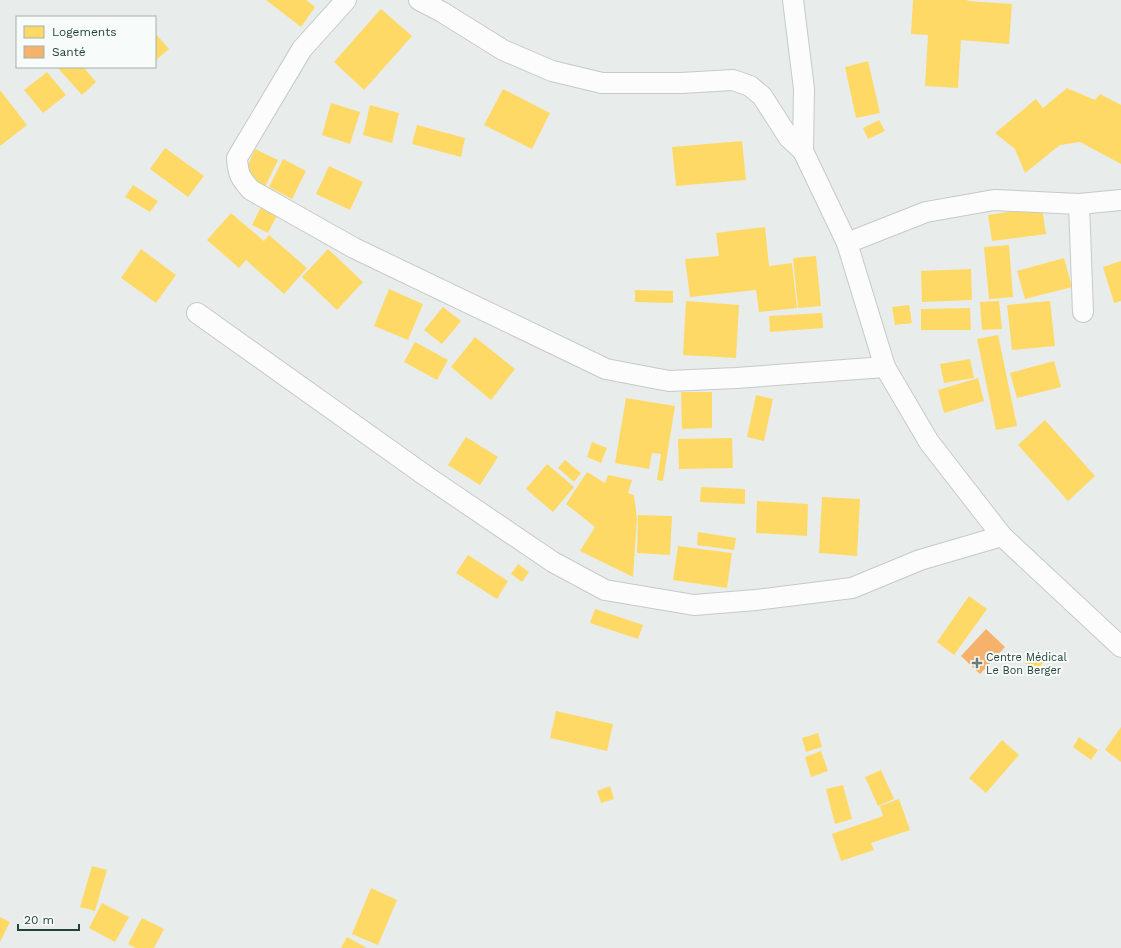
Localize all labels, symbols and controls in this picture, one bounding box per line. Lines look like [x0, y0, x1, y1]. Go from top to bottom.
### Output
legend [16, 16, 156, 68]
text: Logements [52, 25, 117, 39]
text: Santé [52, 45, 86, 59]
place label: Centre Médical Le Bon Berger [986, 651, 1068, 677]
marker: Centre Médical Le Bon Berger [971, 657, 983, 669]
scale bar [18, 906, 79, 932]
text: 20 m [24, 913, 54, 927]

